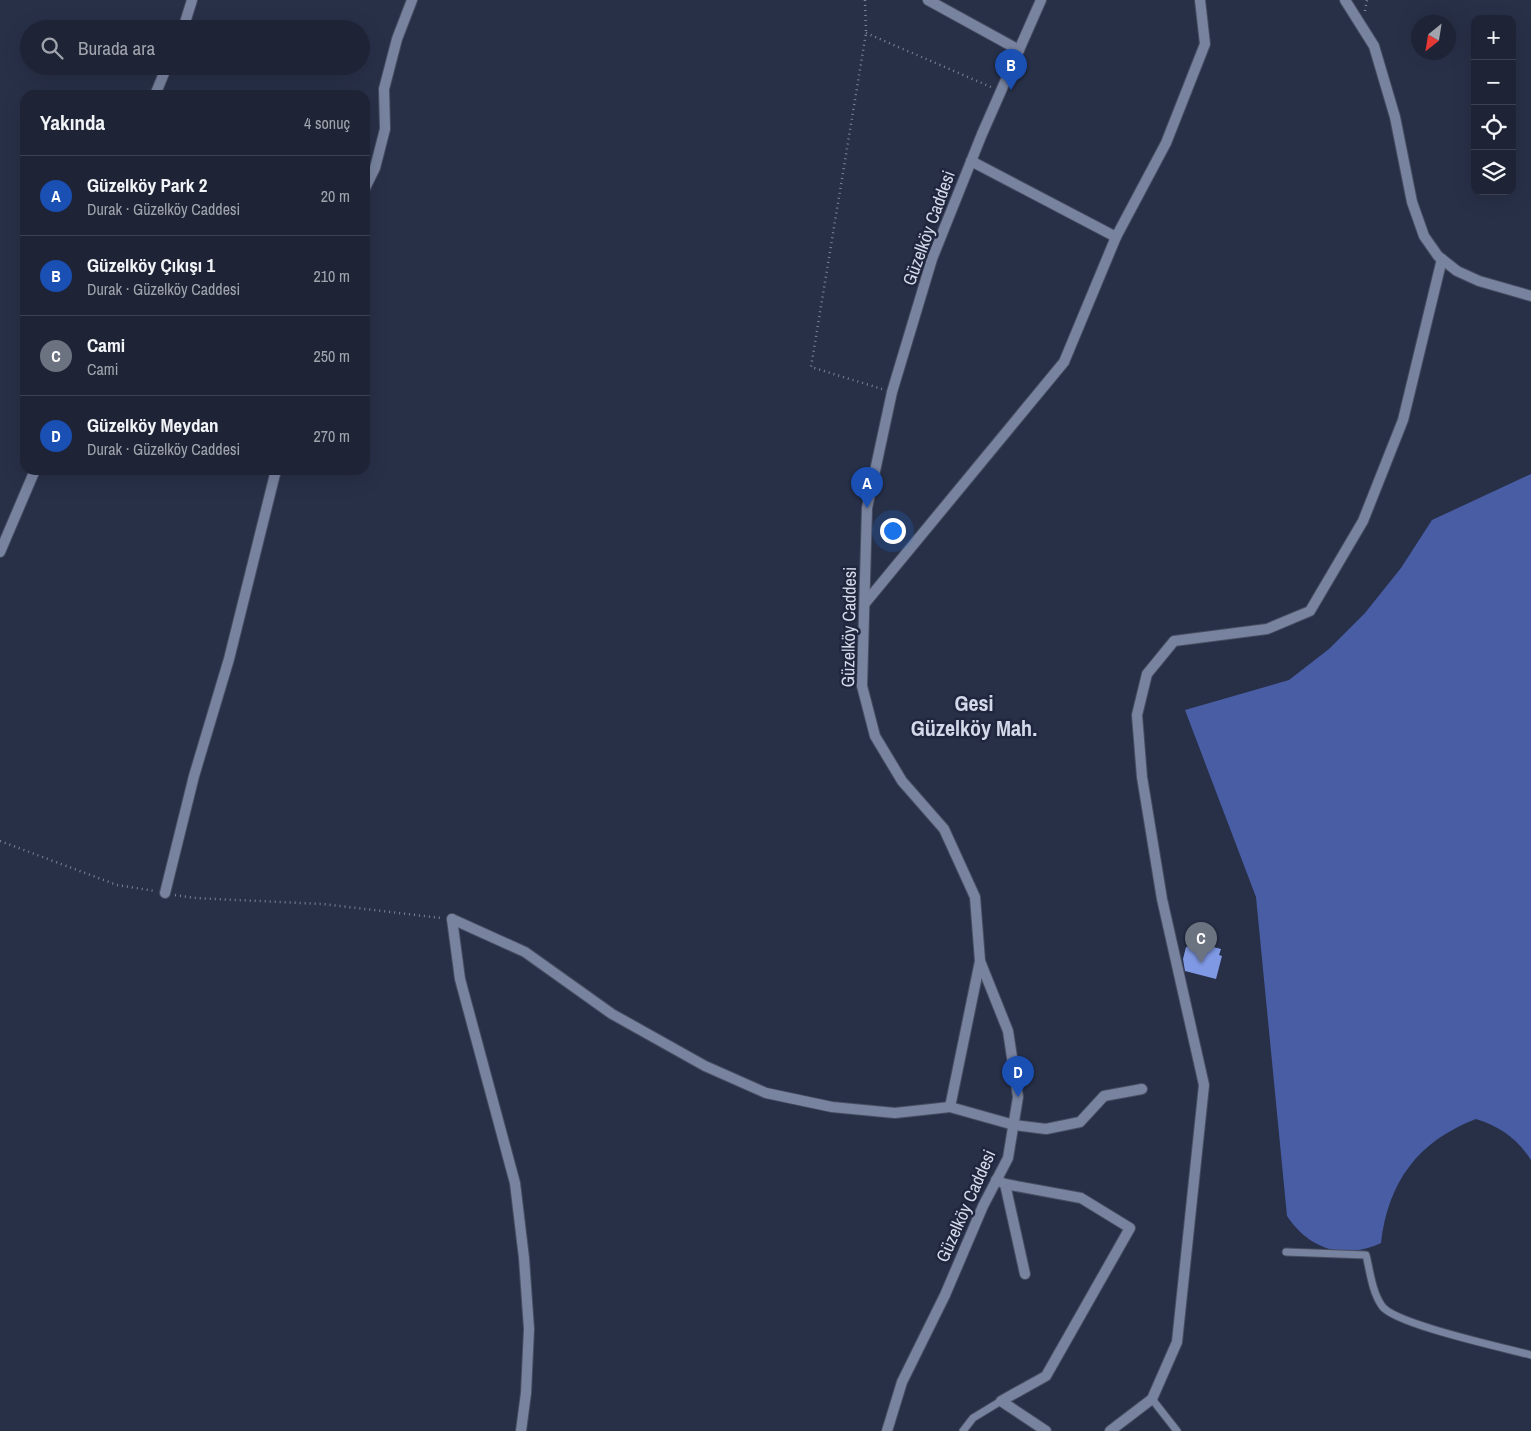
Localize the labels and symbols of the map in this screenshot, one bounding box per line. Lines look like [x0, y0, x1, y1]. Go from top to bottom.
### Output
north arrow [1411, 15, 1456, 60]
pin: B [995, 49, 1027, 90]
street label: Güzelköy Caddesi [896, 167, 961, 289]
pin: A [851, 467, 883, 508]
your location [880, 518, 906, 544]
street label: Güzelköy Caddesi [835, 566, 862, 688]
district label: Gesi Güzelköy Mah. [911, 688, 1037, 743]
pin: C [1185, 922, 1217, 963]
pin: D [1002, 1056, 1034, 1097]
street label: Güzelköy Caddesi [930, 1146, 1001, 1266]

